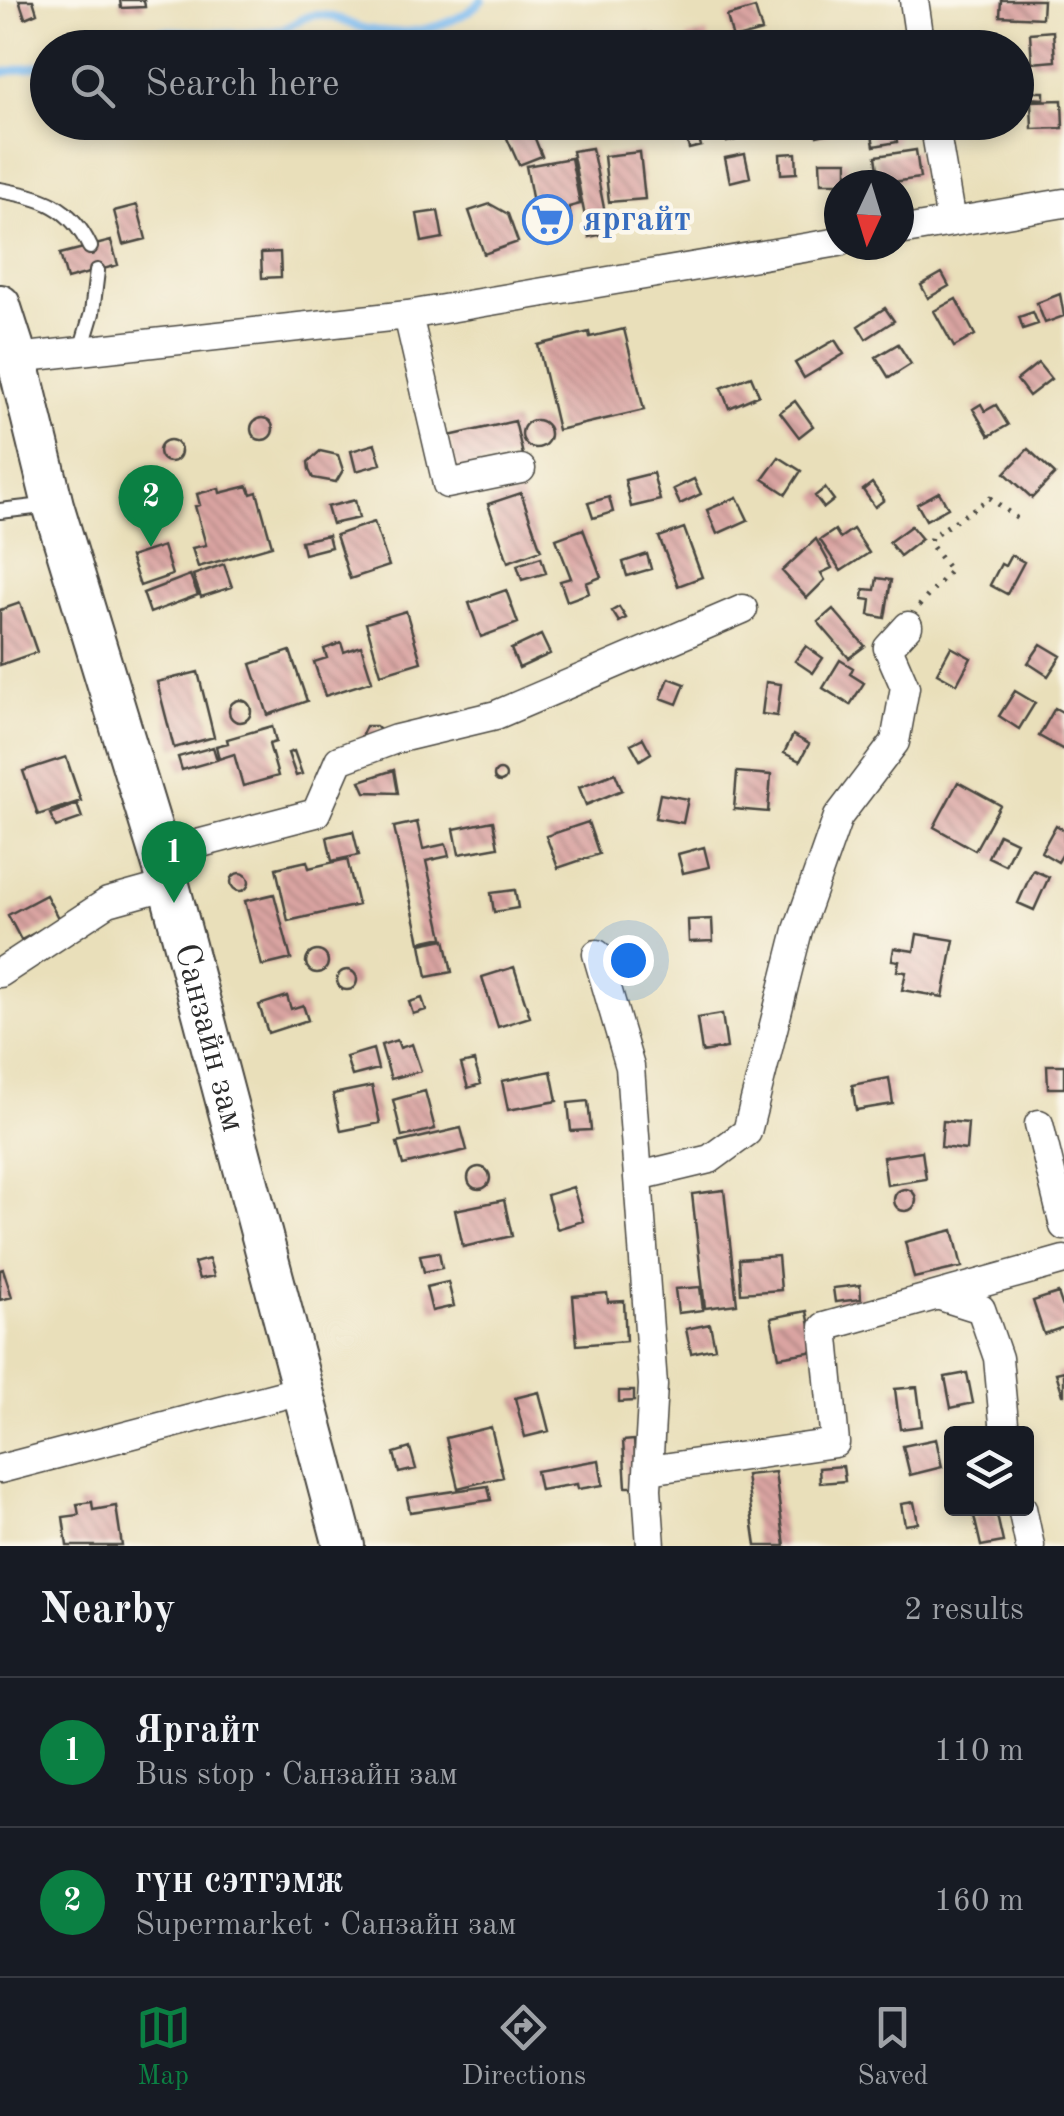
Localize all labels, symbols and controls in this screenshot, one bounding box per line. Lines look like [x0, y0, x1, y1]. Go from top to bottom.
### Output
search box [30, 30, 1034, 140]
icon: search [65, 58, 120, 113]
text: Search here [145, 66, 340, 104]
north arrow [824, 170, 914, 260]
supermarket icon: яргайт [522, 194, 574, 246]
place label: яргайт [583, 203, 691, 238]
pin: 2 [118, 464, 184, 547]
pin: 1 [142, 820, 206, 903]
your location [603, 935, 654, 986]
street label: Санзайн зам [168, 940, 251, 1135]
map controls [944, 1426, 1034, 1516]
button: layers [944, 1426, 1034, 1516]
text: Nearby [40, 1590, 176, 1632]
text: 2 results [904, 1595, 1024, 1627]
text: Яргайт [135, 1713, 260, 1751]
text: 1 [63, 1736, 82, 1768]
text: 110 m [934, 1736, 1024, 1768]
text: Bus stop · Санзайн зам [135, 1760, 458, 1792]
text: гүн сэтгэмж [135, 1863, 343, 1901]
text: 2 [63, 1886, 82, 1918]
text: 160 m [934, 1886, 1024, 1918]
text: Supermarket · Санзайн зам [135, 1910, 516, 1942]
tab: Map [136, 2000, 191, 2095]
tab: Directions [462, 2000, 586, 2095]
tab: Saved [857, 2000, 928, 2095]

